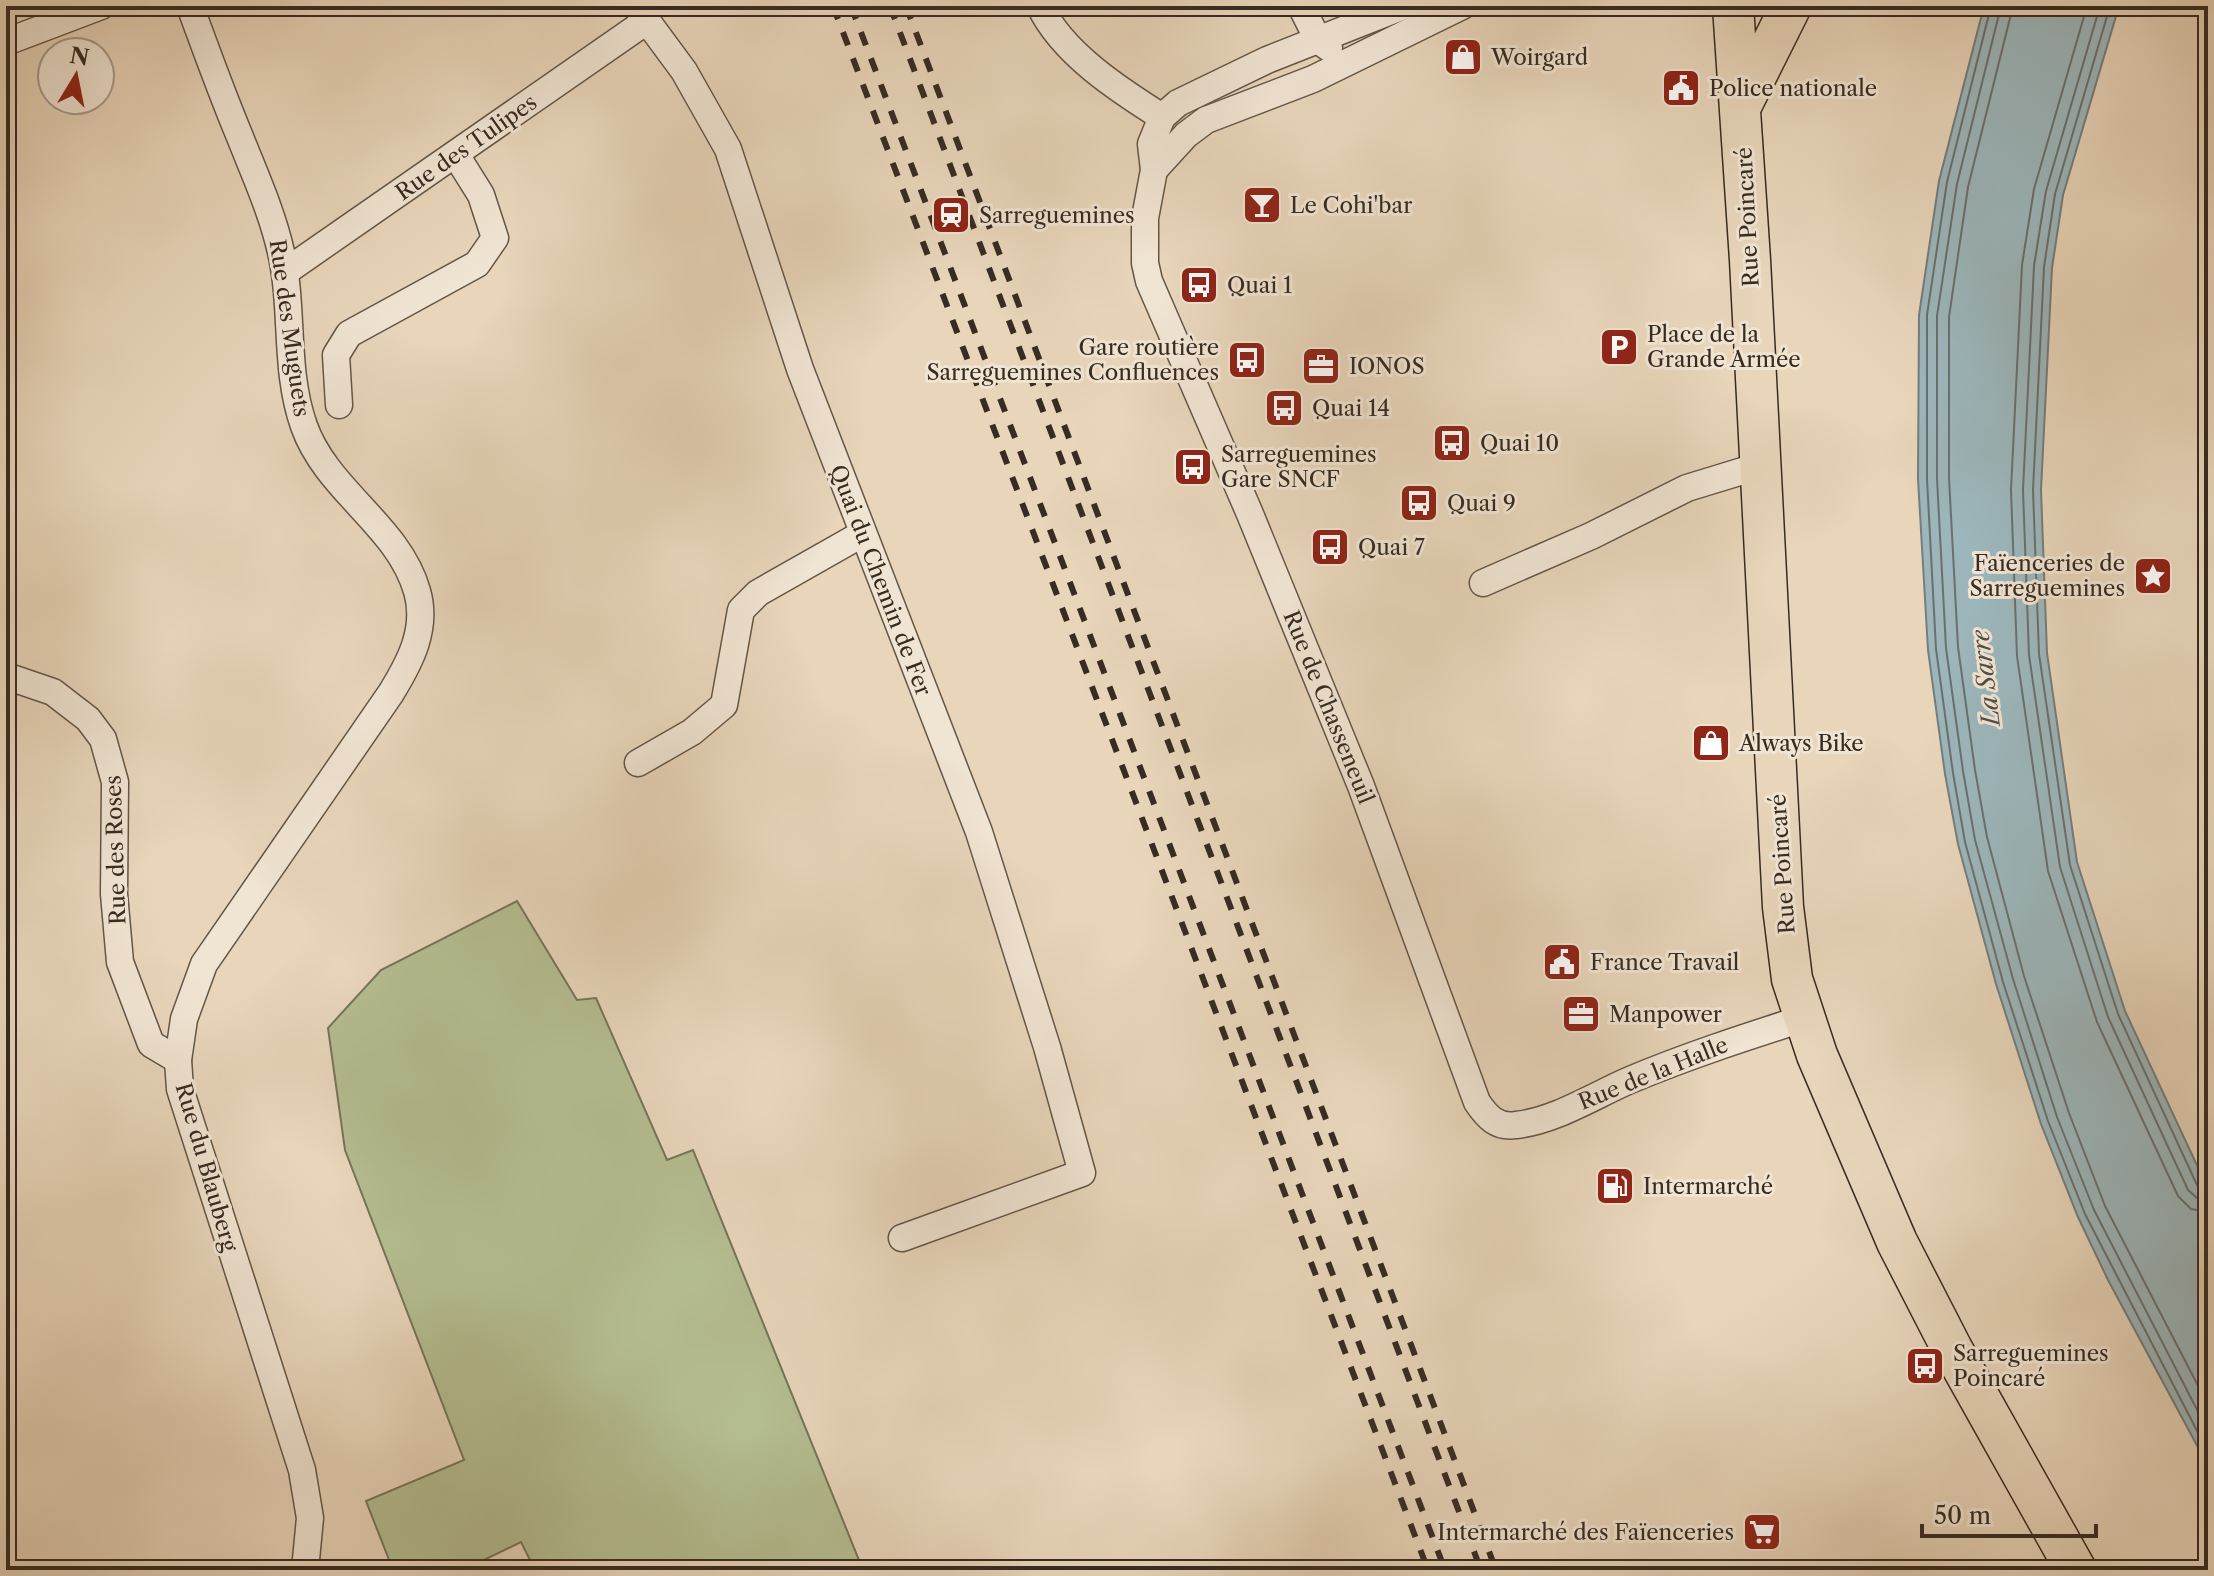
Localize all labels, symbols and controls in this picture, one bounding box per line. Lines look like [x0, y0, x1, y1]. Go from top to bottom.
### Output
north arrow [36, 36, 116, 116]
shop icon: Woirgard [1442, 36, 1484, 78]
text: N [68, 42, 91, 72]
place label: Woirgard [1490, 44, 1588, 71]
public building icon: Police nationale [1660, 67, 1702, 109]
place label: Police nationale [1709, 75, 1877, 102]
street label: Rue des Tulipes [390, 89, 542, 206]
street label: Rue Poincaré [1730, 146, 1765, 288]
bar icon: Le Cohi'bar [1241, 184, 1283, 226]
place label: Le Cohi'bar [1290, 192, 1412, 219]
station icon: Sarreguemines [930, 194, 972, 236]
place label: Sarreguemines [979, 202, 1135, 229]
street label: Rue des Muguets [264, 237, 315, 419]
bus stop icon: Quai 1 [1178, 264, 1220, 306]
place label: Quai 1 [1227, 272, 1292, 299]
place label: Place de la Grande Armée [1647, 321, 1801, 373]
parking icon: Place de la Grande Armée [1598, 326, 1640, 368]
place label: Gare routière Sarreguemines Confluences [926, 334, 1219, 386]
bus stop icon: Gare routière Sarreguemines Confluences [1226, 339, 1268, 381]
office icon: IONOS [1300, 345, 1342, 387]
place label: IONOS [1349, 353, 1425, 380]
bus stop icon: Quai 14 [1263, 387, 1305, 429]
place label: Quai 14 [1312, 395, 1390, 422]
bus stop icon: Quai 10 [1431, 422, 1473, 464]
place label: Quai 10 [1480, 430, 1559, 457]
place label: Sarreguemines Gare SNCF [1221, 441, 1377, 493]
bus stop icon: Sarreguemines Gare SNCF [1172, 446, 1214, 488]
street label: Quai du Chemin de Fer [824, 461, 937, 699]
bus stop icon: Quai 9 [1398, 482, 1440, 524]
place label: Quai 9 [1447, 490, 1516, 517]
bus stop icon: Quai 7 [1309, 526, 1351, 568]
place label: Quai 7 [1358, 534, 1425, 561]
place label: Faïenceries de Sarreguemines [1969, 550, 2125, 602]
place icon: Faïenceries de Sarreguemines [2132, 555, 2174, 597]
street label: Rue de Chasseneuil [1277, 607, 1380, 808]
water label: La Sarre [1965, 627, 2006, 730]
shop icon: Always Bike [1690, 722, 1732, 764]
place label: Always Bike [1738, 730, 1864, 757]
street label: Rue des Roses [99, 775, 132, 925]
street label: Rue Poincaré [1764, 793, 1801, 935]
public building icon: France Travail [1541, 941, 1583, 983]
place label: France Travail [1590, 949, 1740, 976]
office icon: Manpower [1560, 993, 1602, 1035]
place label: Manpower [1609, 1001, 1722, 1028]
street label: Rue de la Halle [1575, 1031, 1732, 1116]
street label: Rue du Blauberg [170, 1080, 244, 1255]
fuel station icon: Intermarché [1594, 1165, 1636, 1207]
place label: Intermarché [1643, 1173, 1773, 1200]
place label: Sarreguemines Poincaré [1953, 1340, 2109, 1392]
bus stop icon: Sarreguemines Poincaré [1904, 1345, 1946, 1387]
scale bar [1922, 1488, 2096, 1538]
text: 50 m [1934, 1501, 1991, 1530]
supermarket icon: Intermarché des Faïenceries [1741, 1511, 1783, 1553]
place label: Intermarché des Faïenceries [1437, 1519, 1734, 1546]

